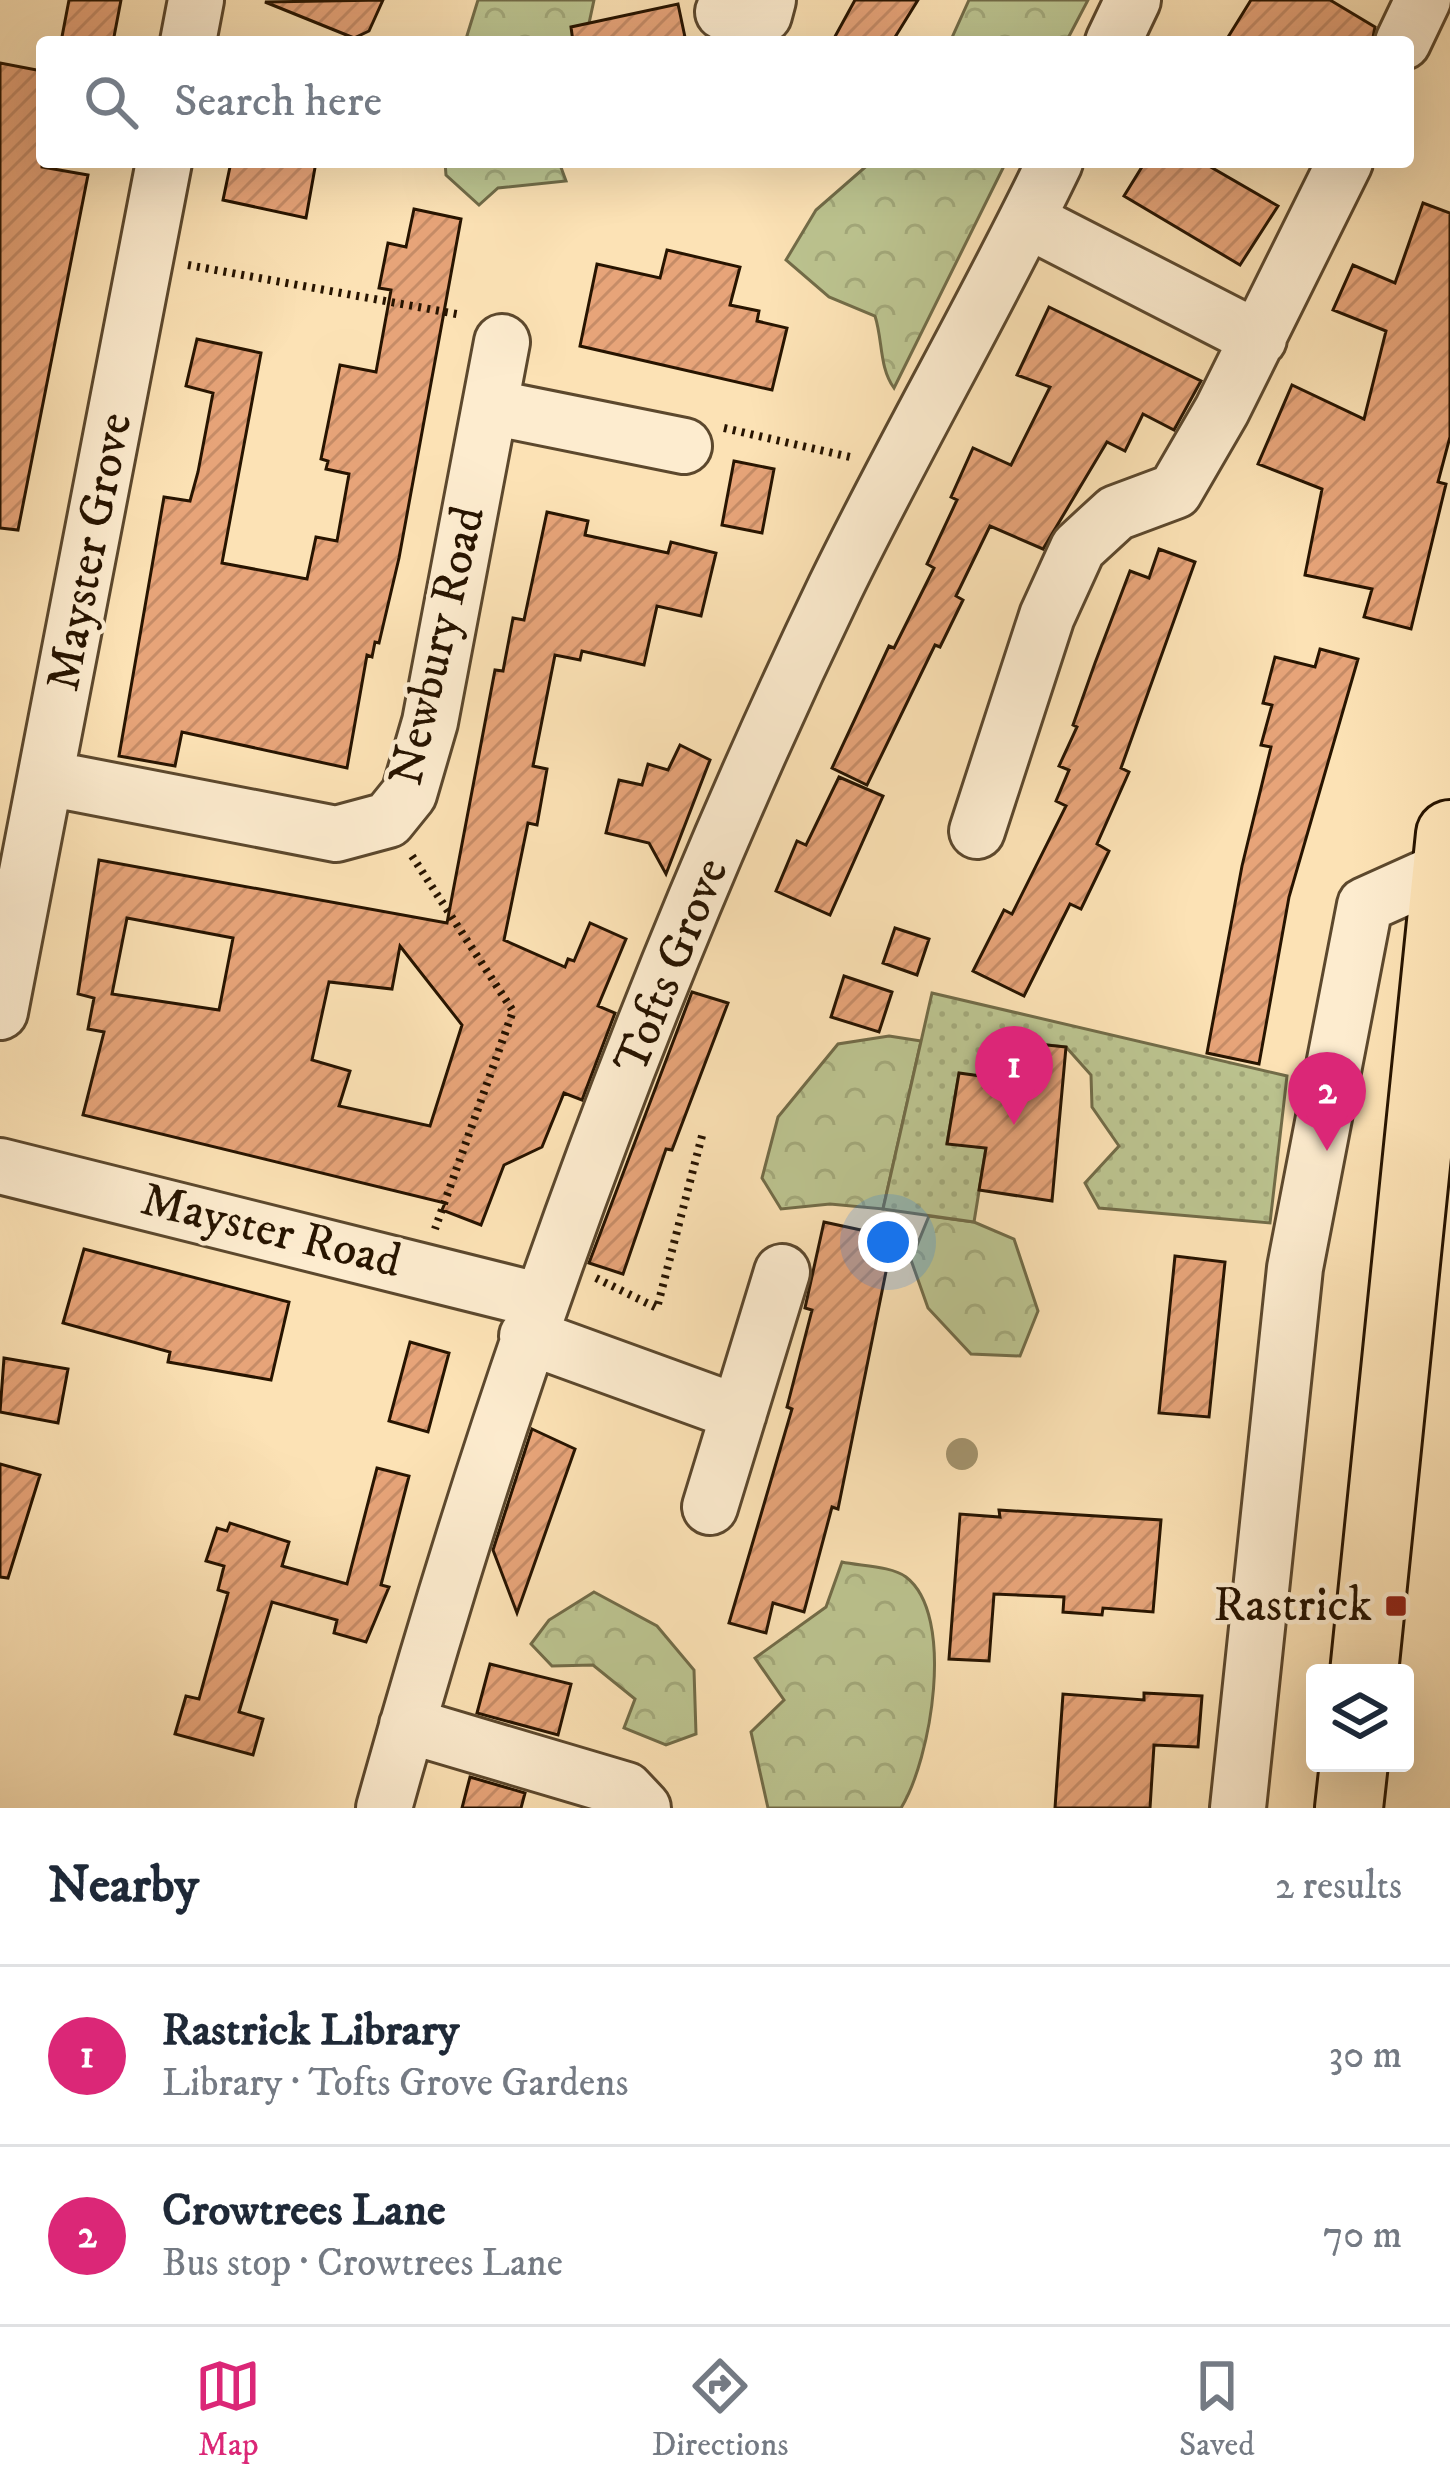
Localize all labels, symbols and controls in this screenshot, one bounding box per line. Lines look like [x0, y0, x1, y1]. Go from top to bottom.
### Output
search box [36, 36, 1414, 168]
icon: search [78, 69, 144, 135]
text: Search here [174, 74, 382, 130]
street label: Mayster Grove [34, 408, 146, 696]
street label: Newbury Road [377, 500, 499, 792]
street label: Tofts Grove [602, 849, 742, 1083]
pin: 1 [975, 1026, 1053, 1125]
pin: 2 [1288, 1052, 1366, 1151]
street label: Mayster Road [135, 1170, 407, 1292]
your location [858, 1212, 918, 1272]
place label: Rastrick [1214, 1576, 1372, 1636]
marker: Rastrick [1383, 1593, 1409, 1619]
map controls [1306, 1664, 1414, 1772]
button: layers [1306, 1664, 1414, 1772]
text: Nearby [48, 1854, 199, 1918]
text: 2 results [1275, 1862, 1402, 1911]
text: Rastrick Library [162, 2003, 459, 2059]
text: 1 [80, 2031, 94, 2080]
text: 30 m [1329, 2031, 1402, 2080]
text: Library · Tofts Grove Gardens [162, 2059, 629, 2108]
text: Crowtrees Lane [162, 2183, 446, 2239]
text: 2 [77, 2211, 97, 2260]
text: 70 m [1323, 2211, 1402, 2260]
text: Bus stop · Crowtrees Lane [162, 2239, 563, 2288]
tab: Map [195, 2353, 261, 2466]
tab: Directions [652, 2353, 788, 2466]
tab: Saved [1179, 2353, 1255, 2466]

